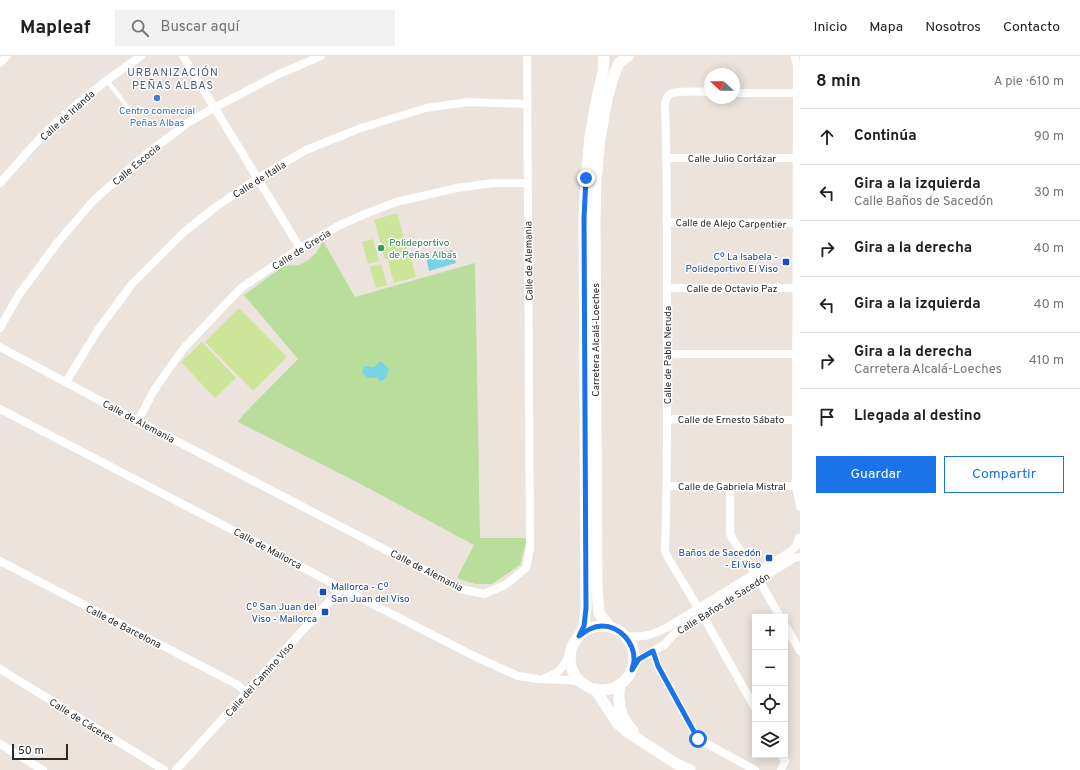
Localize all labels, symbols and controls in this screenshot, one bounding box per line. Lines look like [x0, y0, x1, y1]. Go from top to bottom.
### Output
search box [115, 10, 395, 46]
text: Mapleaf [20, 16, 91, 40]
icon: search [129, 17, 151, 39]
text: Buscar aquí [161, 18, 239, 37]
text: Inicio [814, 19, 847, 36]
text: Mapa [869, 19, 903, 36]
text: Nosotros [925, 19, 981, 36]
text: Contacto [1003, 19, 1060, 36]
district label: URBANIZACIÓN PEÑAS ALBAS [127, 65, 219, 93]
north arrow [704, 68, 740, 104]
text: 8 min [816, 71, 861, 93]
text: A pie · 610 m [994, 74, 1064, 90]
street label: Calle de Irlanda [38, 88, 98, 144]
marker: Centro comercial Peñas Albas [152, 93, 162, 103]
place label: Centro comercial Peñas Albas [119, 105, 195, 130]
icon: ahead [816, 126, 838, 148]
text: Continúa [854, 127, 916, 146]
text: 90 m [1034, 129, 1064, 145]
street label: Calle Escocia [110, 141, 164, 189]
street label: Calle Julio Cortázar [688, 153, 776, 166]
street label: Calle de Italia [231, 159, 289, 202]
route end [577, 169, 595, 187]
text: Gira a la izquierda [854, 175, 981, 194]
icon: left [816, 182, 838, 204]
text: 30 m [1034, 185, 1064, 201]
text: Calle Baños de Sacedón [854, 194, 993, 210]
street label: Calle de Alejo Carpentier [675, 217, 787, 232]
street label: Calle de Alemania [522, 221, 537, 301]
street label: Calle de Grecia [270, 227, 334, 274]
place label: Polideportivo de Peñas Albas [389, 237, 457, 262]
icon: right [816, 238, 838, 260]
text: Gira a la derecha [854, 239, 972, 258]
text: 40 m [1034, 241, 1064, 257]
marker: Polideportivo de Peñas Albas [376, 243, 386, 253]
place label: Cº La Isabela - Polideportivo El Viso [686, 251, 778, 276]
marker: Cº La Isabela - Polideportivo El Viso [781, 257, 791, 267]
street label: Carretera Alcalá-Loeches [590, 283, 603, 397]
street label: Calle de Octavio Paz [686, 283, 778, 296]
icon: left [816, 294, 838, 316]
text: Gira a la izquierda [854, 295, 981, 314]
text: 40 m [1034, 297, 1064, 313]
street label: Calle de Pablo Neruda [662, 306, 675, 404]
text: Gira a la derecha [854, 343, 972, 362]
icon: right [816, 350, 838, 372]
text: 410 m [1029, 353, 1064, 369]
text: Carretera Alcalá-Loeches [854, 362, 1002, 378]
street label: Calle de Alemania [100, 398, 177, 447]
icon: arrive [816, 406, 838, 428]
text: Llegada al destino [854, 407, 981, 426]
street label: Calle de Ernesto Sábato [678, 414, 785, 427]
button: Guardar [816, 456, 936, 493]
button: Compartir [944, 456, 1064, 493]
street label: Calle de Gabriela Mistral [678, 481, 786, 494]
street label: Calle de Mallorca [231, 526, 304, 573]
street label: Calle de Alemania [388, 547, 465, 595]
place label: Baños de Sacedón - El Viso [679, 547, 761, 572]
marker: Baños de Sacedón - El Viso [764, 553, 774, 563]
street label: Calle Baños de Sacedón [675, 570, 773, 638]
place label: Mallorca - Cº San Juan del Viso [331, 581, 410, 606]
marker: Mallorca - Cº San Juan del Viso [318, 587, 328, 597]
place label: Cº San Juan del Viso - Mallorca [246, 601, 317, 626]
street label: Calle de Barcelona [83, 603, 163, 652]
marker: Cº San Juan del Viso - Mallorca [320, 607, 330, 617]
map controls [752, 614, 788, 758]
button: + [752, 614, 788, 650]
street label: Calle del Camino Viso [223, 640, 297, 720]
button: − [752, 650, 788, 686]
button: locate [752, 686, 788, 722]
street label: Calle de Cáceres [46, 696, 116, 747]
button: layers [752, 722, 788, 758]
route start [689, 730, 707, 748]
scale bar [12, 742, 68, 761]
text: 50 m [18, 744, 44, 758]

